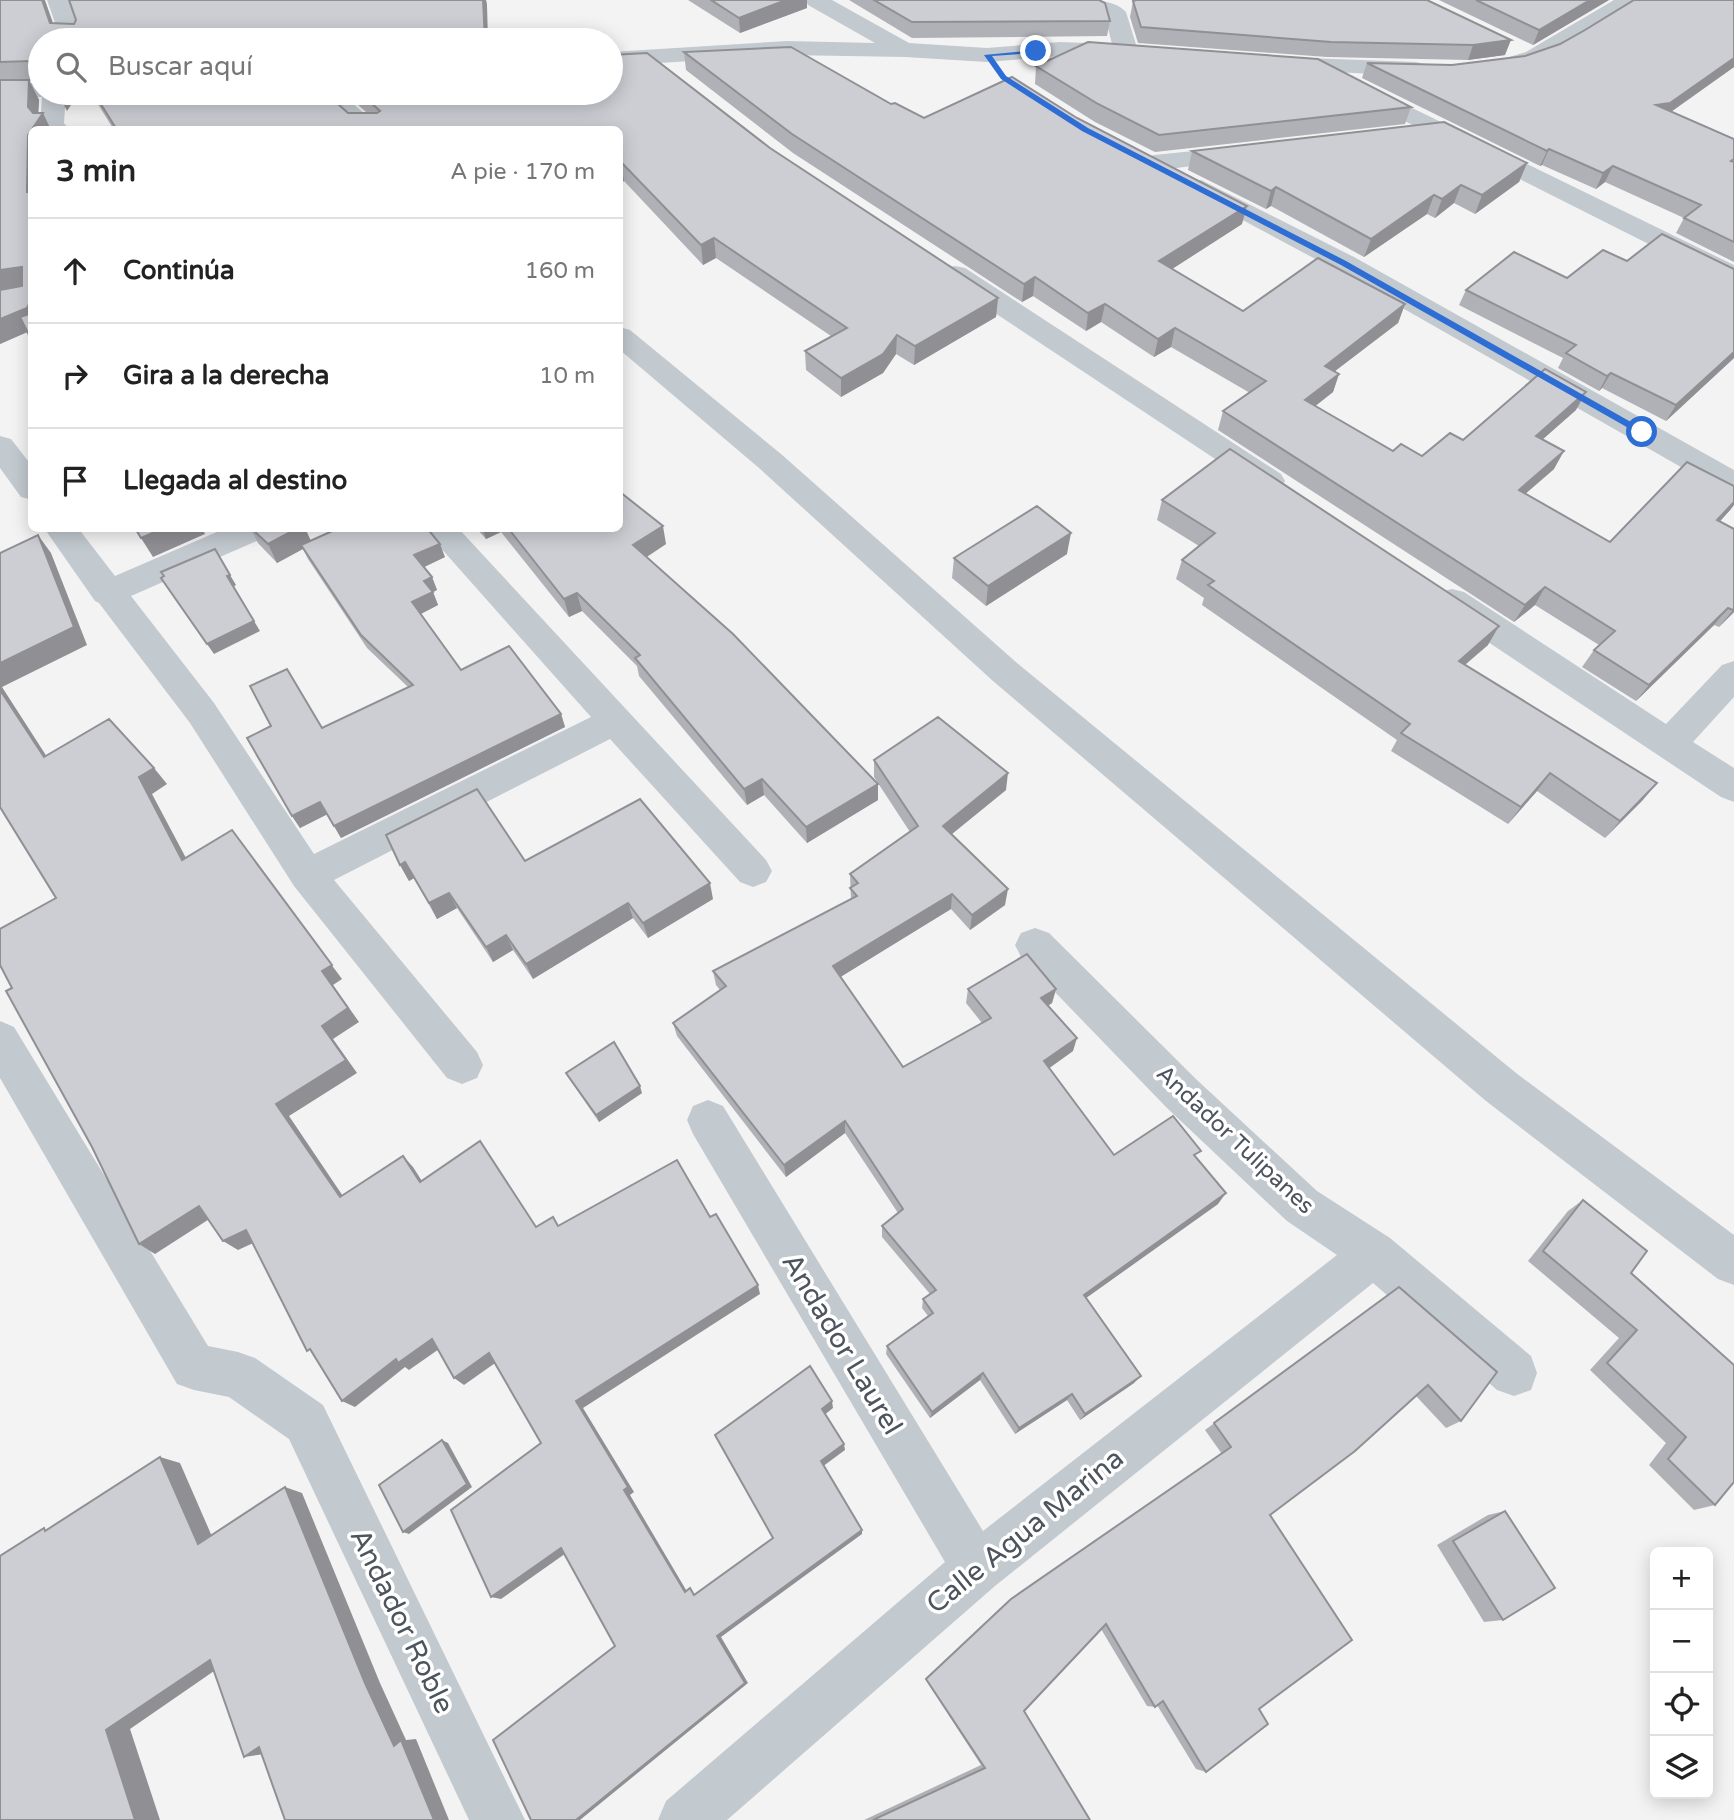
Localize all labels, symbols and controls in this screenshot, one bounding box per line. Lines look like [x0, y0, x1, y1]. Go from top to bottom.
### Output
search box [28, 28, 623, 105]
route end [1020, 35, 1051, 66]
icon: search [52, 48, 90, 86]
text: Buscar aquí [108, 51, 253, 82]
text: 3 min [56, 153, 136, 190]
text: A pie · 170 m [450, 158, 595, 186]
icon: ahead [56, 252, 94, 290]
text: Continúa [123, 255, 235, 286]
text: 160 m [525, 257, 595, 285]
icon: right [56, 357, 94, 395]
text: Gira a la derecha [123, 360, 329, 391]
text: 10 m [539, 362, 595, 390]
route start [1626, 416, 1657, 447]
icon: arrive [56, 462, 94, 500]
text: Llegada al destino [123, 465, 347, 496]
street label: Andador Tulipanes [1150, 1060, 1320, 1220]
street label: Andador Laurel [774, 1247, 910, 1441]
street label: Calle Agua Marina [920, 1441, 1130, 1621]
street label: Andador Roble [343, 1523, 461, 1719]
map controls [1650, 1547, 1713, 1799]
button: + [1650, 1547, 1713, 1610]
button: − [1650, 1610, 1713, 1673]
button: locate [1650, 1673, 1713, 1736]
button: layers [1650, 1736, 1713, 1799]

